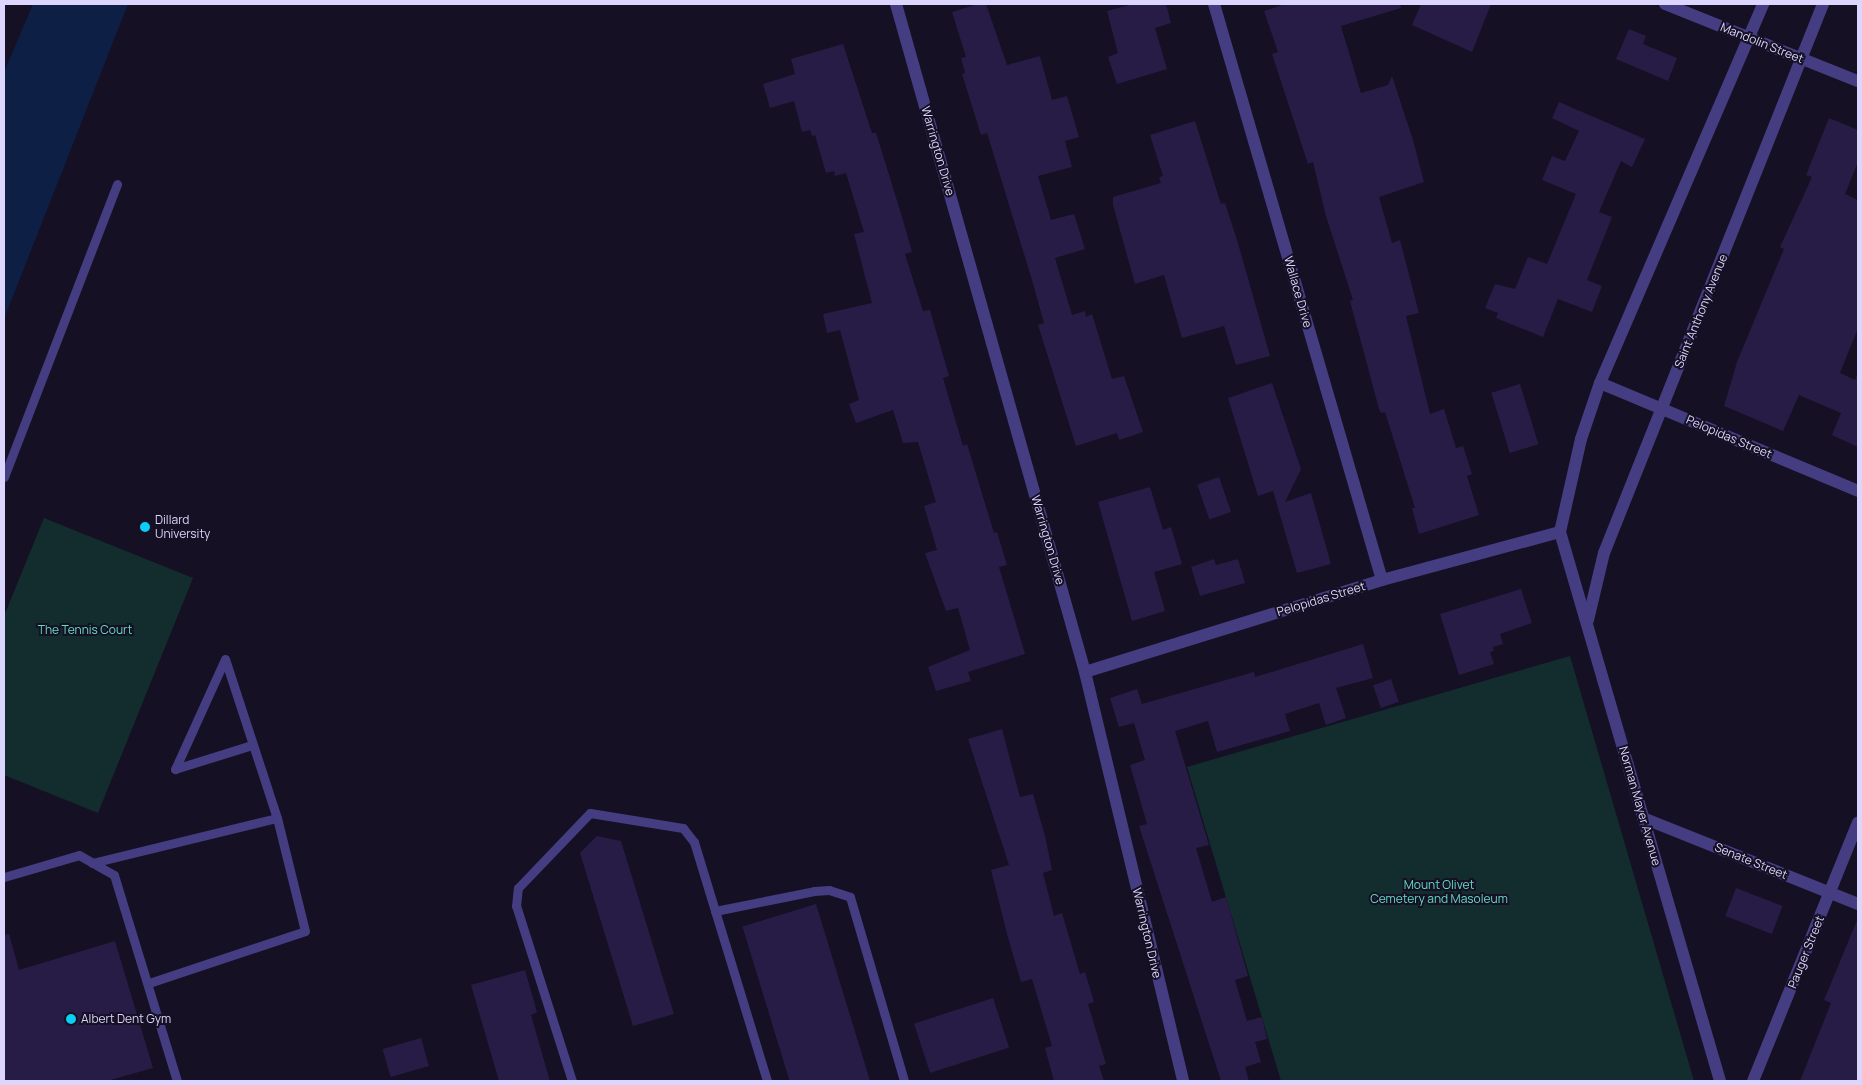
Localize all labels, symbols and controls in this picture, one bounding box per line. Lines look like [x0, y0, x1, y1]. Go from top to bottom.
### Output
street label: Mandolin Street [1718, 20, 1806, 66]
street label: Warrington Drive [918, 105, 958, 197]
street label: Saint Anthony Avenue [1672, 252, 1730, 370]
street label: Wallace Drive [1281, 255, 1315, 329]
street label: Pelopidas Street [1684, 412, 1774, 462]
street label: Warrington Drive [1028, 494, 1068, 586]
place label: Dillard University [155, 513, 210, 541]
marker: Dillard University [139, 521, 151, 533]
street label: Pelopidas Street [1275, 579, 1367, 619]
park label: The Tennis Court [38, 623, 132, 637]
street label: Norman Mayer Avenue [1616, 745, 1664, 867]
street label: Senate Street [1712, 840, 1790, 882]
park label: Mount Olivet Cemetery and Masoleum [1370, 878, 1508, 906]
street label: Warrington Drive [1130, 886, 1164, 980]
street label: Pauger Street [1785, 914, 1827, 990]
place label: Albert Dent Gym [81, 1012, 171, 1026]
marker: Albert Dent Gym [65, 1013, 77, 1025]

